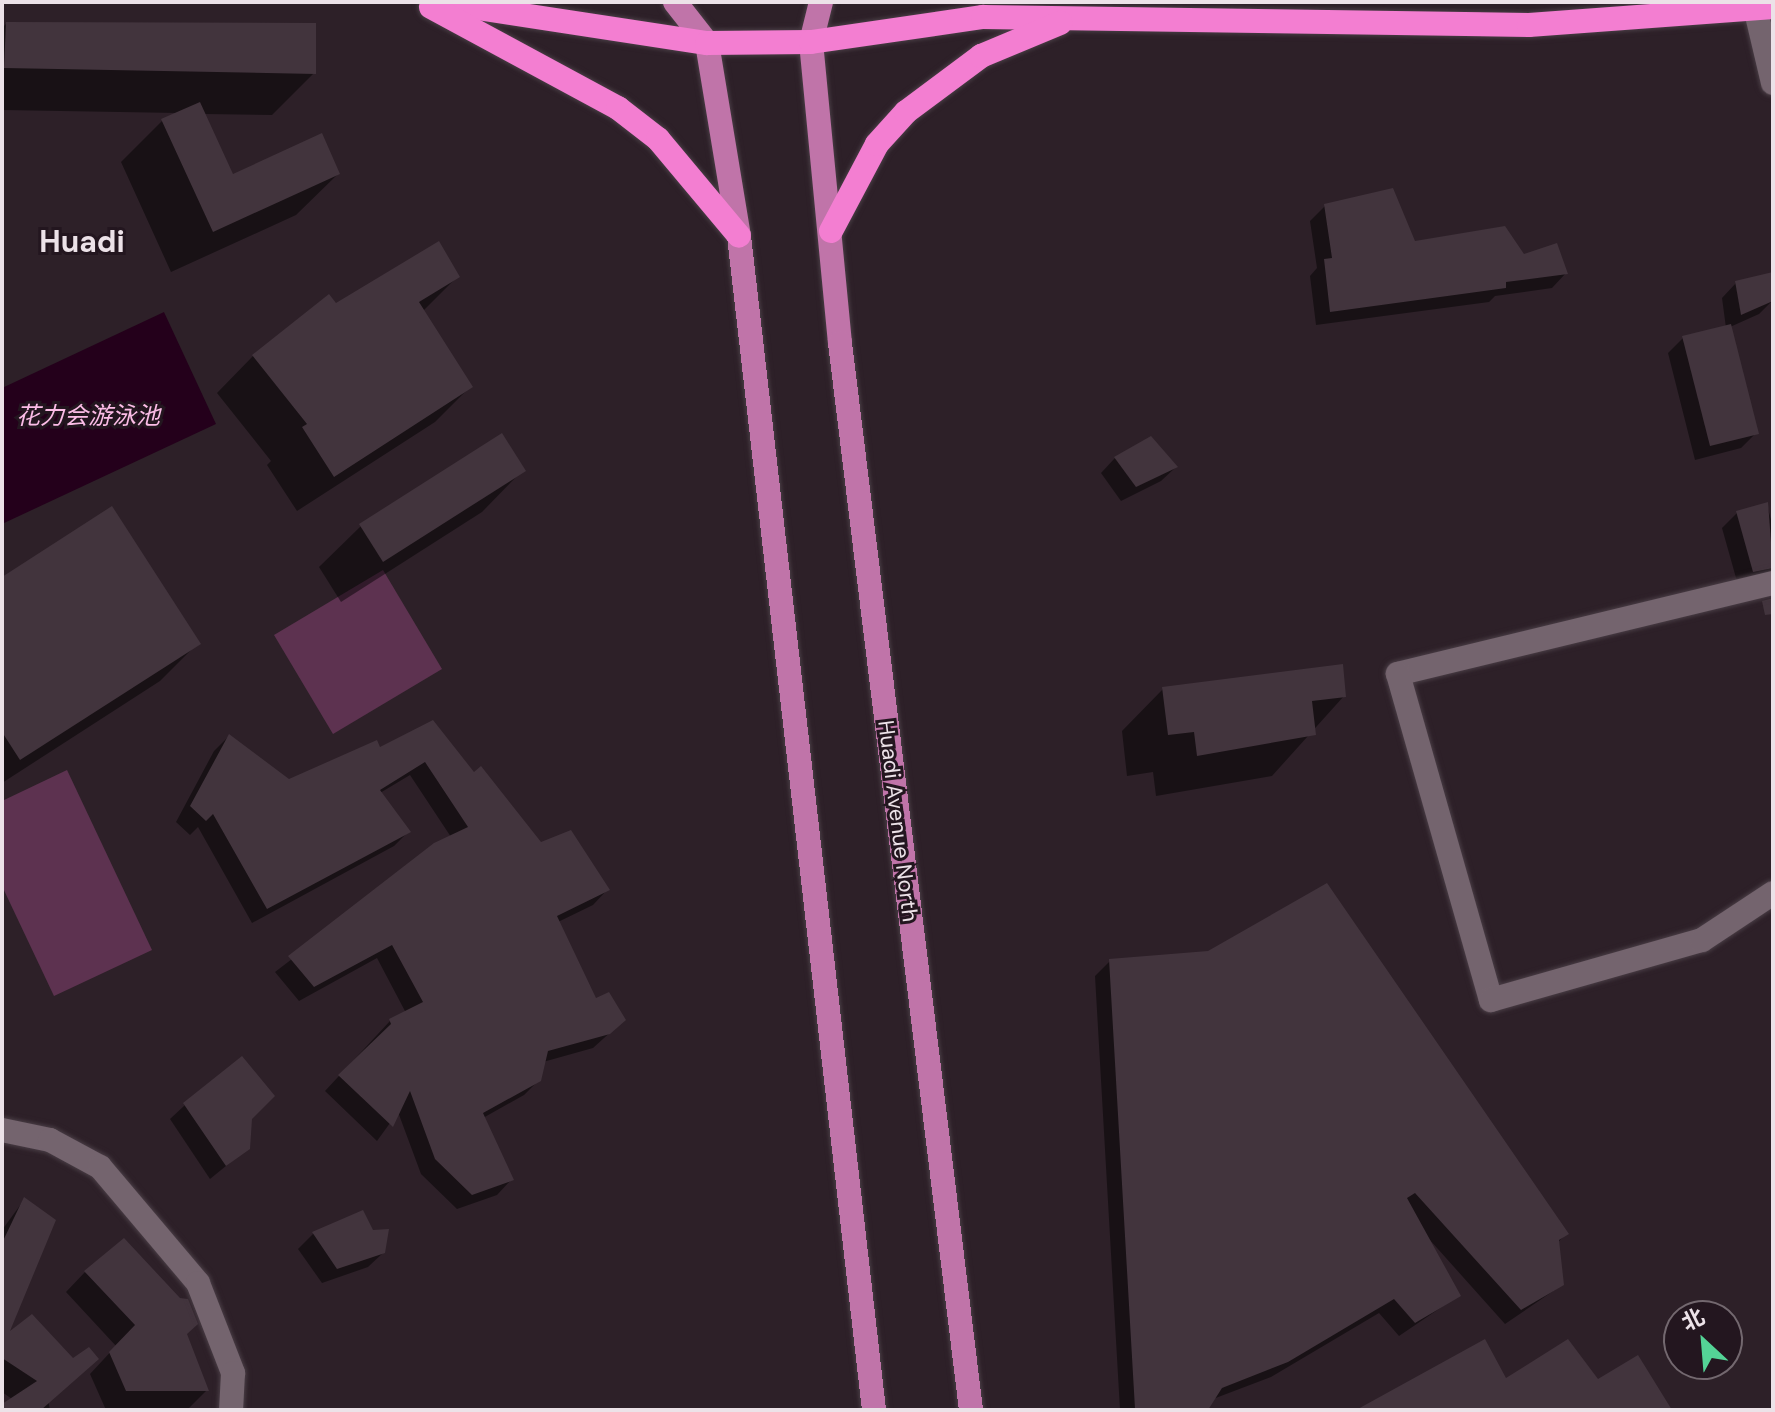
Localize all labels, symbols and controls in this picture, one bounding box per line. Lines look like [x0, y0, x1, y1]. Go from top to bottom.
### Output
district label: Huadi [39, 224, 125, 260]
water label: 花力会游泳池 [16, 402, 160, 430]
street label: Huadi Avenue North [873, 719, 923, 923]
north arrow [1663, 1300, 1743, 1380]
text: 北 [1677, 1302, 1709, 1338]

